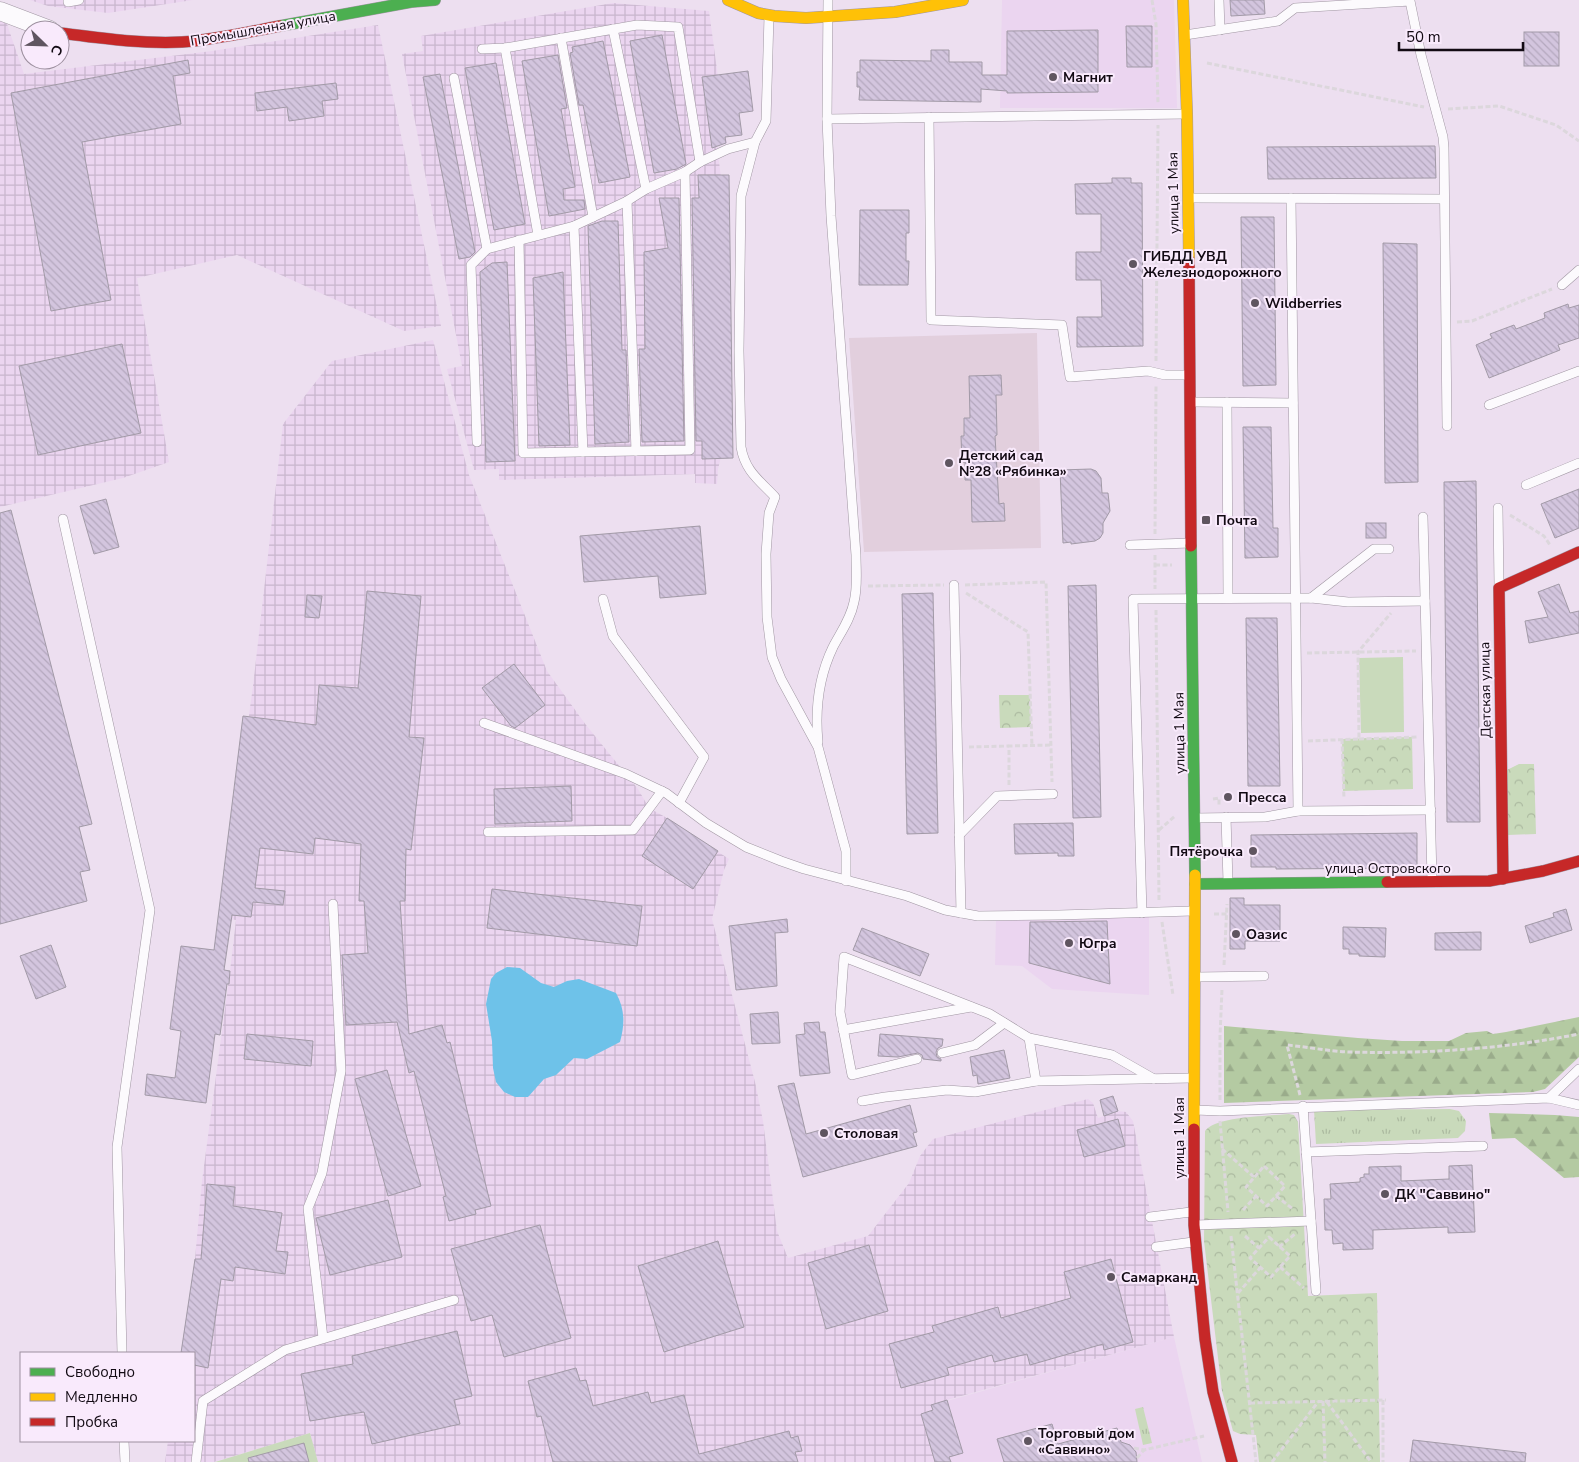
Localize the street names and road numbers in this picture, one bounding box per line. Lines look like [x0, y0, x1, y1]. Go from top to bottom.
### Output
street label: Промышленная улица [189, 6, 337, 51]
street label: улица 1 Мая [1163, 152, 1184, 234]
street label: Детская улица [1475, 642, 1496, 738]
street label: улица 1 Мая [1169, 692, 1190, 774]
street label: улица Островского [1325, 859, 1451, 878]
street label: улица 1 Мая [1170, 1097, 1189, 1179]

